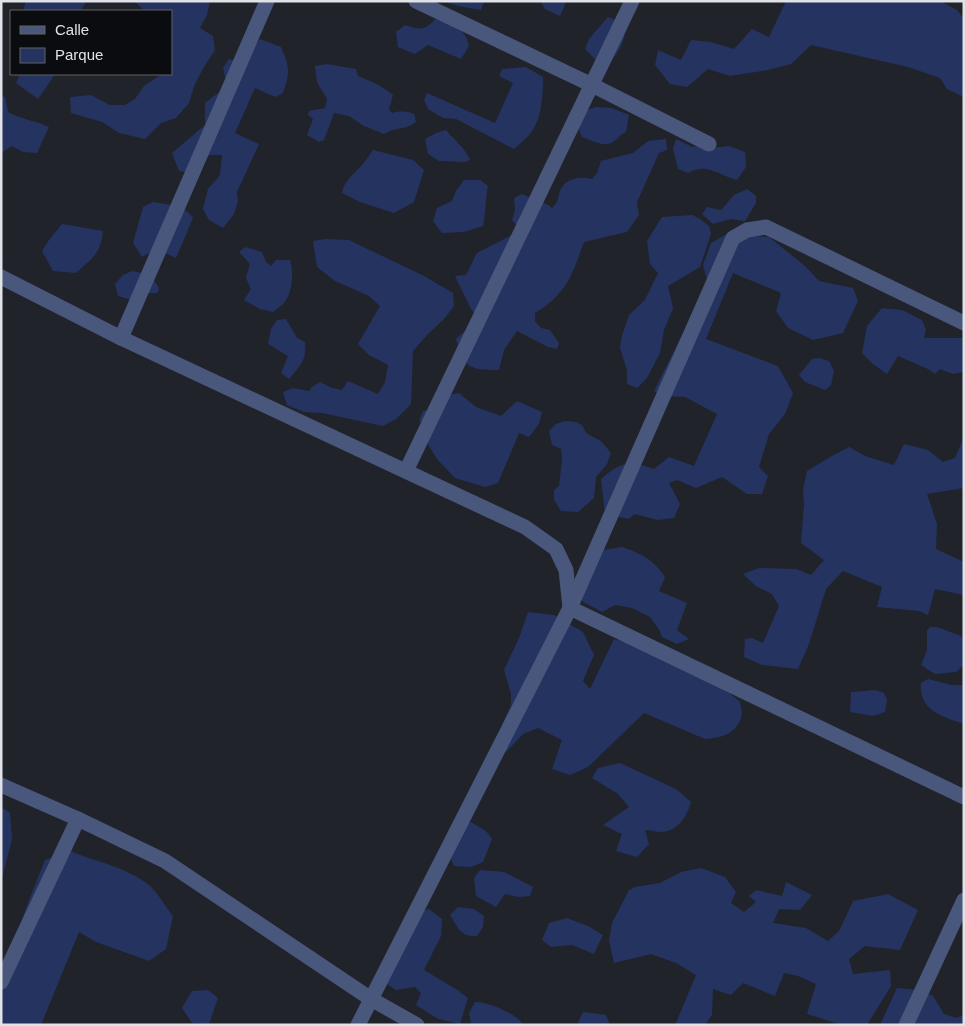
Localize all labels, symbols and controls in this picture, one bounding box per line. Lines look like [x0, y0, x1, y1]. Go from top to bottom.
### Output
legend [10, 10, 172, 75]
text: Calle [55, 21, 89, 38]
text: Parque [55, 46, 103, 63]

